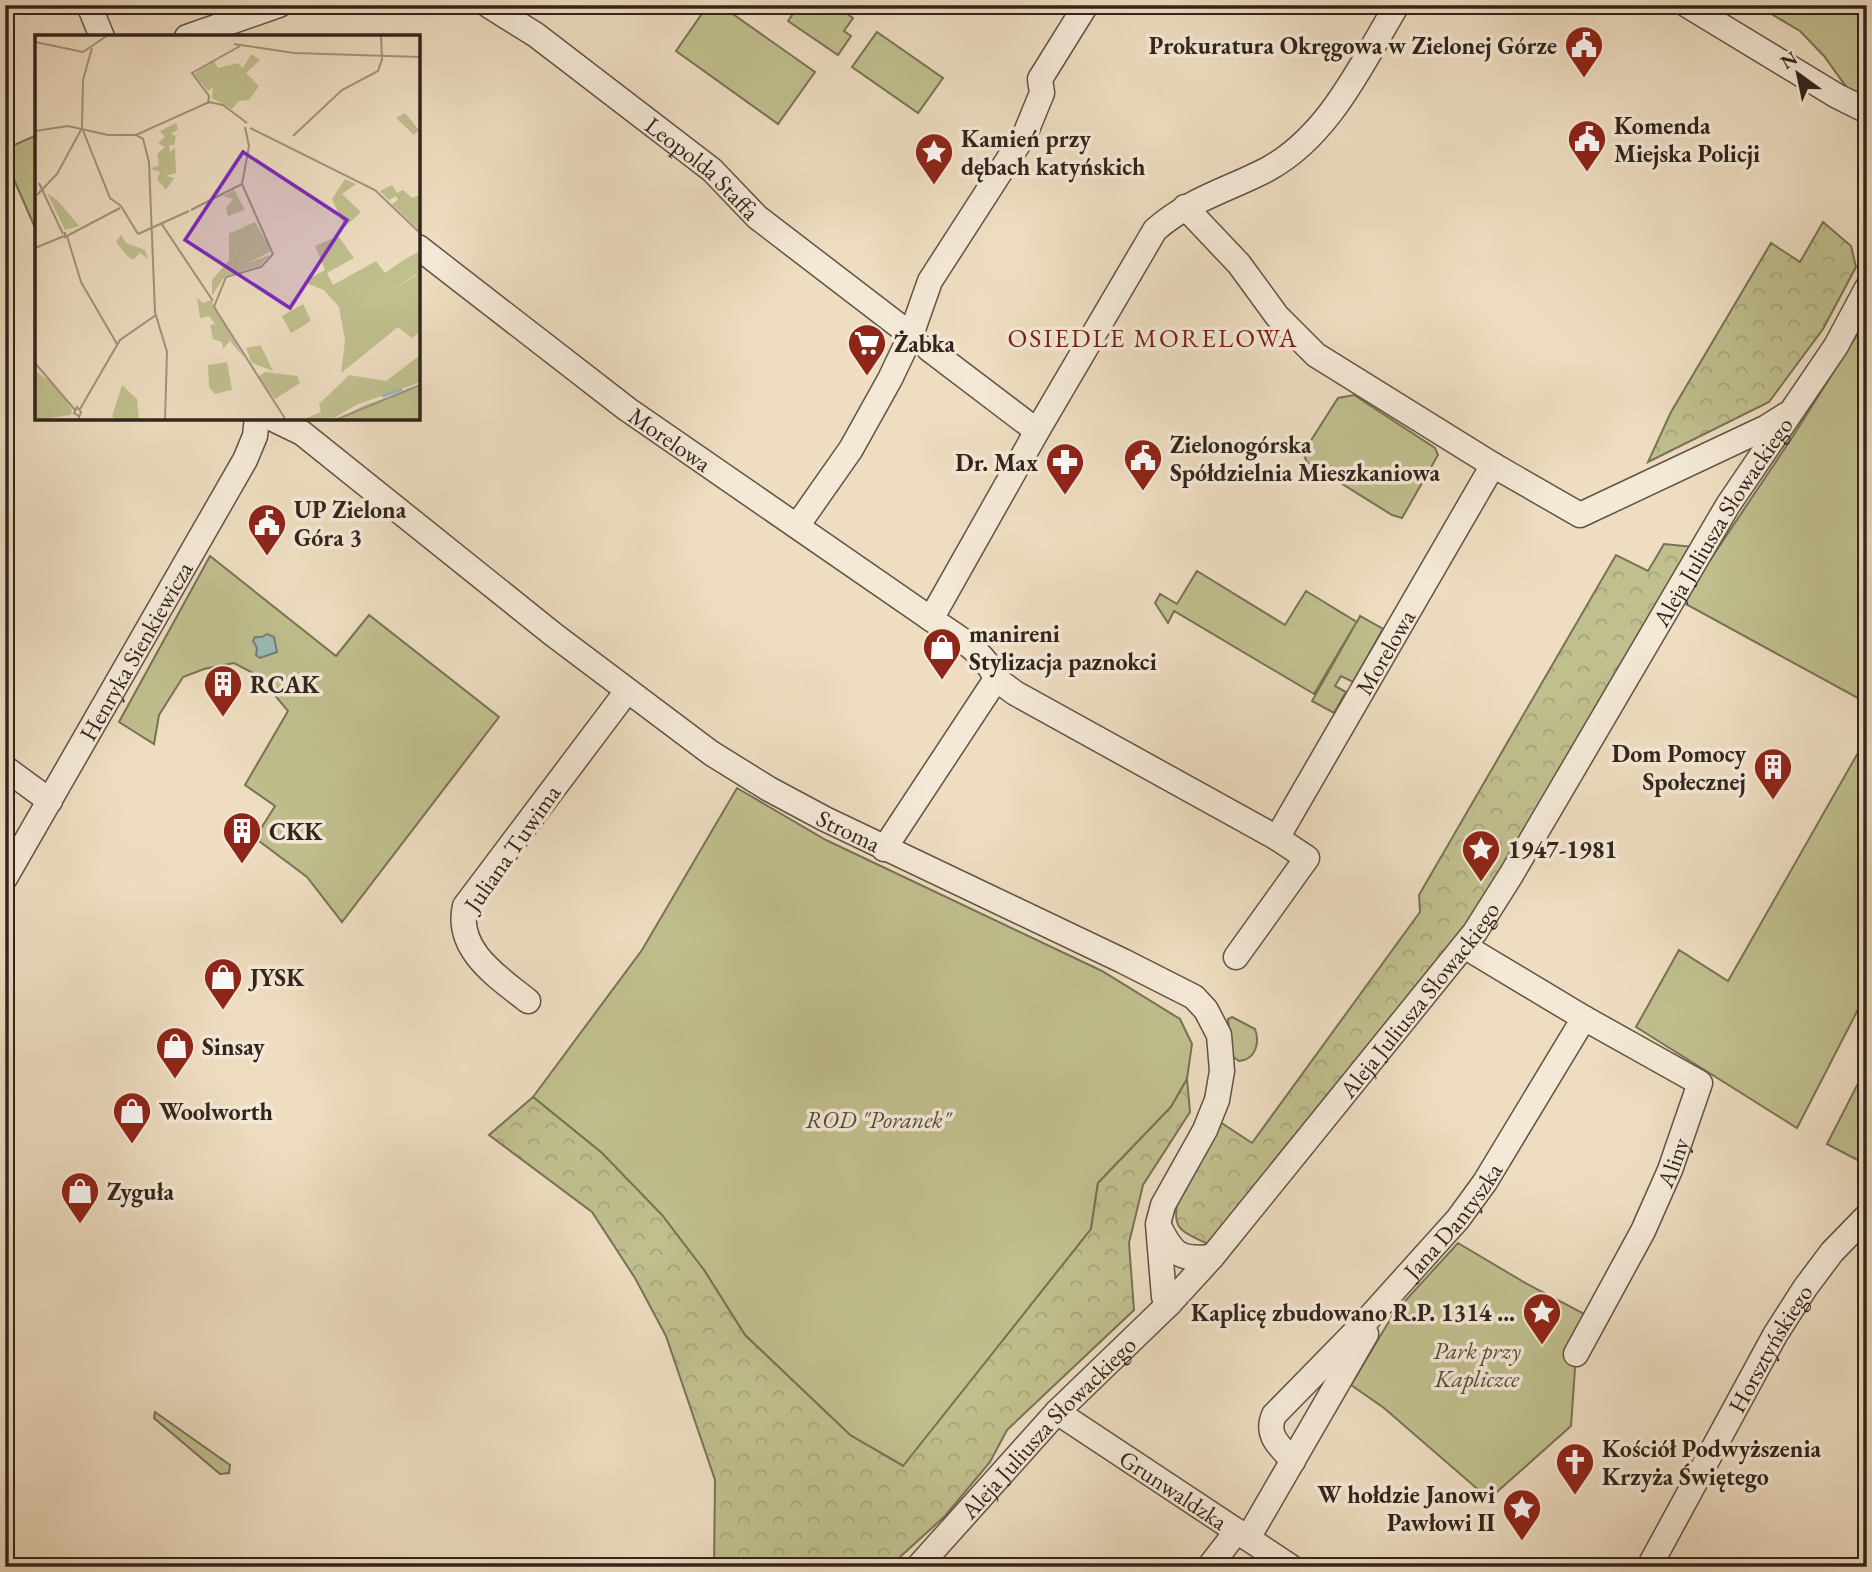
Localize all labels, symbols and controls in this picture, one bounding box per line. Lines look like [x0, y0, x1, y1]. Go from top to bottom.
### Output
public building icon: Prokuratura Okręgowa w Zielonej Górze [1563, 24, 1605, 79]
place label: Prokuratura Okręgowa w Zielonej Górze [1149, 30, 1557, 62]
inset map [35, 35, 420, 420]
north arrow [1764, 38, 1834, 108]
text: N [1776, 45, 1803, 75]
street label: Leopolda Staffa [639, 109, 767, 226]
place label: Komenda Miejska Policji [1614, 110, 1760, 170]
public building icon: Komenda Miejska Policji [1566, 118, 1608, 173]
place label: Kamień przy dębach katyńskich [961, 123, 1146, 183]
place icon: Kamień przy dębach katyńskich [913, 131, 955, 186]
district label: OSIEDLE MORELOWA [1007, 321, 1299, 355]
supermarket icon: Żabka [846, 322, 888, 377]
place label: Żabka [894, 328, 956, 359]
street label: Morelowa [623, 400, 718, 478]
street label: Aleja Juliusza Słowackiego [1644, 410, 1799, 633]
place label: Zielonogórska Spółdzielnia Mieszkaniowa [1170, 429, 1441, 488]
public building icon: Zielonogórska Spółdzielnia Mieszkaniowa [1122, 437, 1164, 492]
pharmacy icon: Dr. Max [1044, 441, 1086, 496]
place label: Dr. Max [955, 447, 1038, 478]
place label: UP Zielona Góra 3 [294, 494, 407, 553]
public building icon: UP Zielona Góra 3 [246, 502, 288, 557]
street label: Henryka Sienkiewicza [72, 555, 199, 746]
street label: Morelowa [1348, 603, 1422, 700]
place label: manireni Stylizacja paznokci [969, 618, 1157, 678]
shop icon: manireni Stylizacja paznokci [921, 626, 963, 681]
building icon: RCAK [202, 663, 244, 718]
place label: RCAK [250, 669, 320, 700]
place label: Dom Pomocy Społecznej [1612, 738, 1746, 798]
building icon: Dom Pomocy Społecznej [1752, 746, 1794, 801]
street label: Juliana Tuwima [456, 778, 567, 919]
street label: Stroma [811, 802, 886, 859]
building icon: CKK [221, 810, 263, 865]
place label: CKK [269, 816, 323, 847]
place icon: 1947-1981 [1460, 828, 1502, 883]
place label: 1947-1981 [1508, 834, 1617, 865]
street label: Aleja Juliusza Słowackiego [1331, 895, 1506, 1105]
shop icon: JYSK [202, 956, 244, 1011]
place label: JYSK [248, 962, 305, 993]
shop icon: Sinsay [154, 1025, 196, 1080]
place label: Sinsay [202, 1031, 265, 1063]
shop icon: Woolworth [111, 1090, 153, 1145]
place label: Woolworth [159, 1096, 274, 1127]
park label: ROD "Poranek" [805, 1104, 953, 1135]
street label: Aliny [1649, 1133, 1696, 1193]
street label: Jana Dantyszka [1395, 1156, 1509, 1287]
shop icon: Zyguła [59, 1170, 101, 1225]
place label: Zyguła [107, 1176, 174, 1208]
street label: Horsztyńskiego [1720, 1278, 1819, 1418]
place icon: Kaplicę zbudowano R.P. 1314 ... [1521, 1291, 1563, 1346]
place label: Kaplicę zbudowano R.P. 1314 ... [1191, 1297, 1515, 1329]
street label: Aleja Juliusza Słowackiego [953, 1329, 1142, 1526]
park label: Park przy Kapliczce [1433, 1335, 1521, 1394]
place label: Kościół Podwyższenia Krzyża Świętego [1602, 1433, 1822, 1493]
church icon: Kościół Podwyższenia Krzyża Świętego [1554, 1441, 1596, 1496]
street label: Grunwaldzka [1114, 1442, 1234, 1537]
place label: W hołdzie Janowi Pawłowi II [1317, 1479, 1495, 1538]
place icon: W hołdzie Janowi Pawłowi II [1501, 1487, 1543, 1542]

